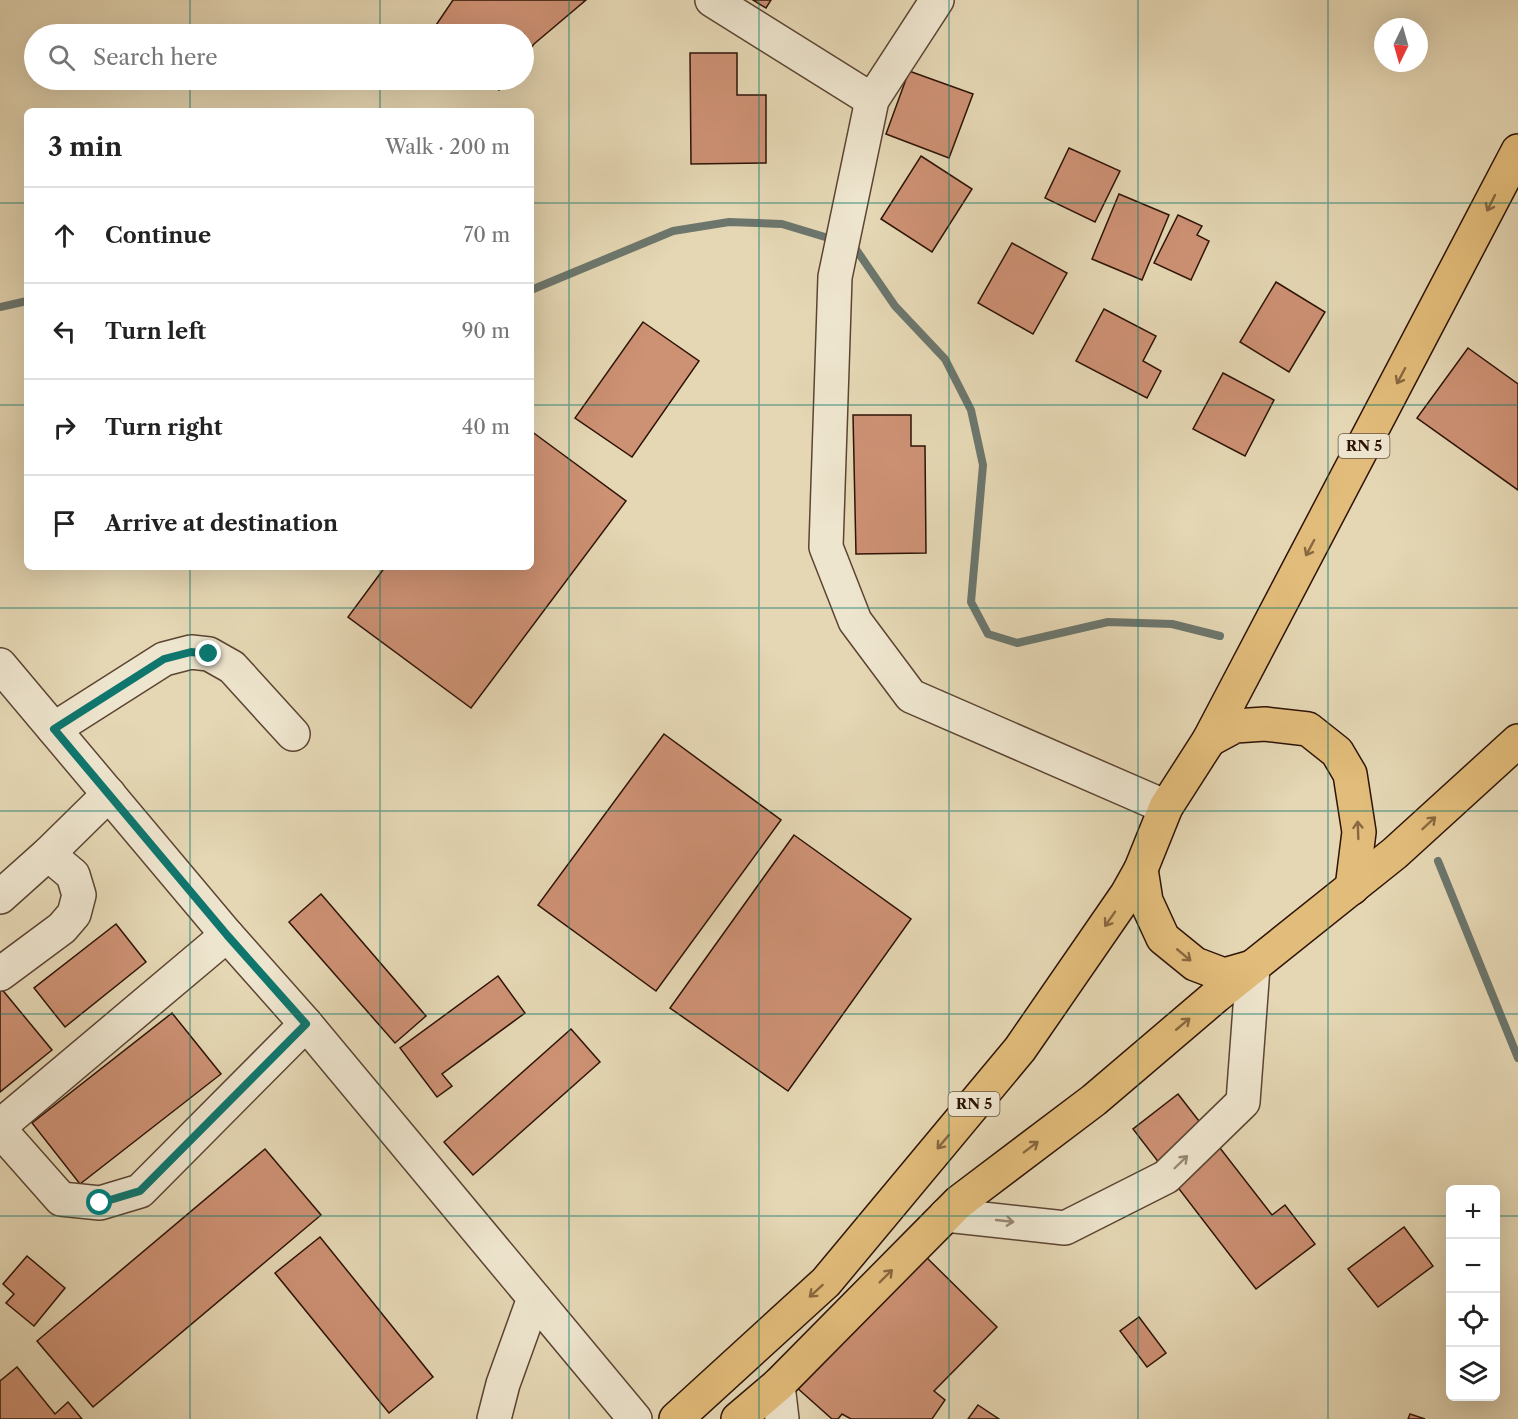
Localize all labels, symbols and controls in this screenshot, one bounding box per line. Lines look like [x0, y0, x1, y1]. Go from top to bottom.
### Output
north arrow [1374, 18, 1428, 72]
search box [24, 24, 534, 90]
icon: search [45, 41, 78, 74]
text: Search here [93, 44, 218, 71]
text: 3 min [48, 131, 122, 163]
text: Walk · 200 m [385, 135, 510, 159]
one-way arrow [1485, 193, 1496, 211]
icon: ahead [48, 219, 81, 252]
text: Continue [105, 222, 211, 249]
text: 70 m [464, 223, 510, 247]
icon: left [48, 315, 81, 348]
text: Turn left [105, 318, 206, 345]
text: 90 m [462, 319, 510, 343]
one-way arrow [1395, 366, 1406, 384]
icon: right [48, 411, 81, 444]
text: Turn right [105, 414, 223, 441]
text: 40 m [462, 415, 510, 439]
road number: RN 5 [1338, 434, 1390, 458]
icon: arrive [48, 507, 81, 540]
text: Arrive at destination [105, 510, 338, 537]
one-way arrow [1304, 539, 1316, 556]
route end [195, 640, 221, 666]
one-way arrow [1421, 816, 1436, 830]
one-way arrow [1352, 820, 1364, 840]
one-way arrow [1104, 910, 1116, 927]
one-way arrow [1176, 949, 1192, 962]
one-way arrow [1175, 1018, 1191, 1031]
road number: RN 5 [948, 1092, 1000, 1116]
one-way arrow [936, 1134, 949, 1150]
one-way arrow [1023, 1141, 1039, 1154]
one-way arrow [1174, 1155, 1189, 1170]
map controls [1446, 1185, 1500, 1401]
button: + [1446, 1185, 1500, 1239]
route start [86, 1189, 112, 1215]
one-way arrow [994, 1216, 1014, 1227]
button: − [1446, 1239, 1500, 1293]
one-way arrow [878, 1269, 893, 1284]
one-way arrow [809, 1283, 824, 1298]
button: locate [1446, 1293, 1500, 1347]
button: layers [1446, 1347, 1500, 1401]

